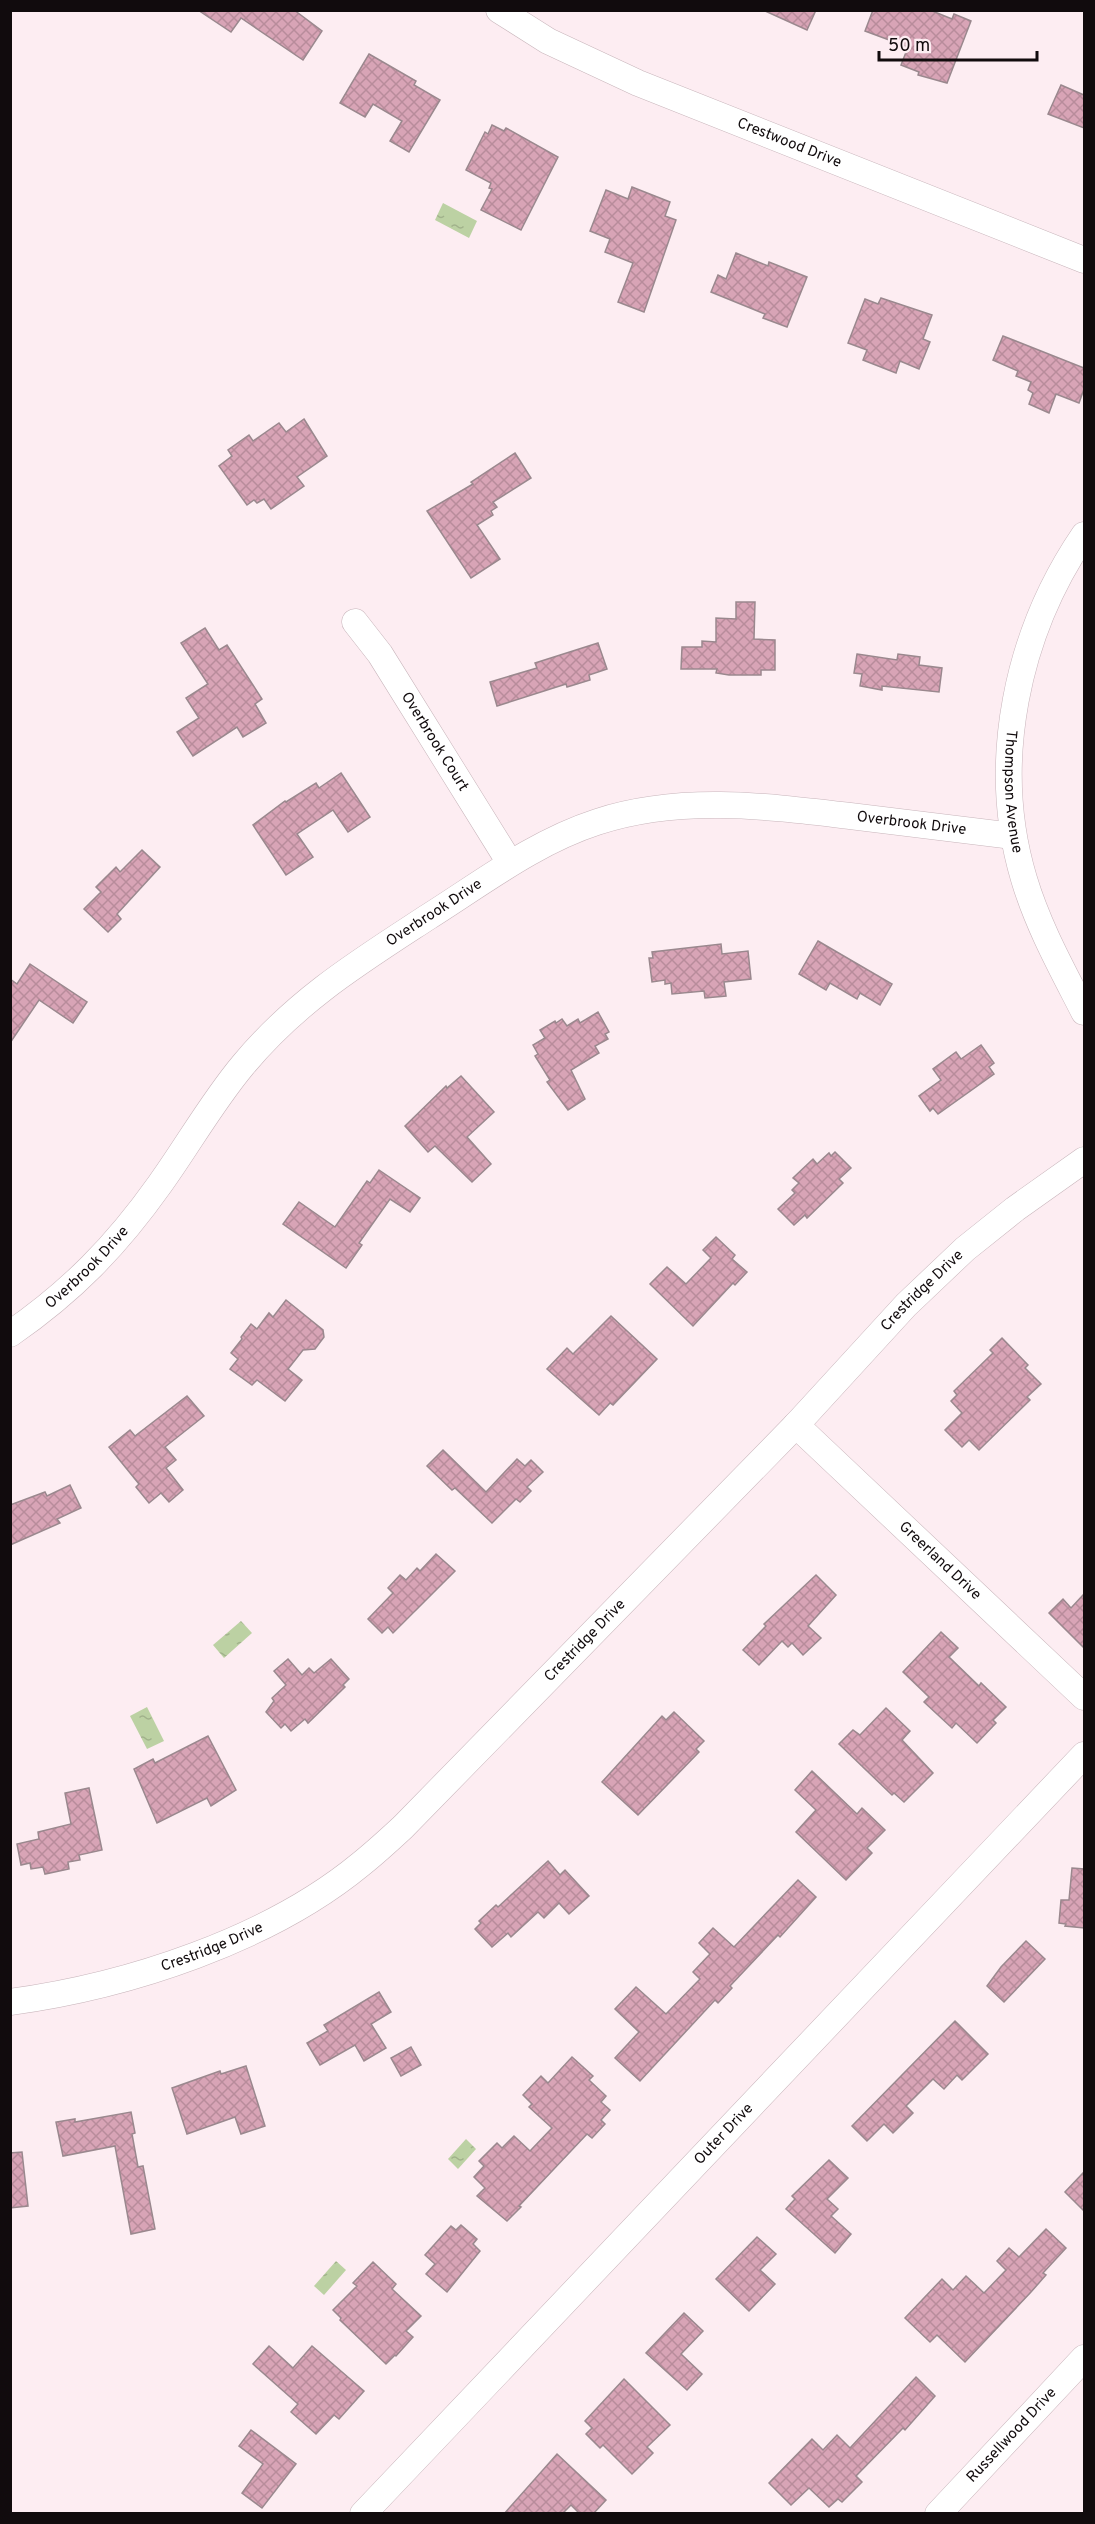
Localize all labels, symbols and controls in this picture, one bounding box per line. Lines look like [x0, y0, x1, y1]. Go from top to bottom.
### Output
scale bar [879, 24, 1036, 62]
text: 50 m [888, 35, 930, 58]
street label: Crestwood Drive [734, 114, 844, 172]
street label: Overbrook Court [397, 689, 473, 795]
street label: Thompson Avenue [999, 729, 1027, 855]
street label: Overbrook Drive [855, 807, 967, 840]
street label: Overbrook Drive [383, 875, 486, 951]
street label: Overbrook Drive [42, 1222, 133, 1313]
street label: Crestridge Drive [877, 1246, 968, 1336]
street label: Greerland Drive [895, 1518, 985, 1604]
street label: Crestridge Drive [540, 1595, 630, 1686]
street label: Crestridge Drive [159, 1918, 267, 1976]
street label: Outer Drive [690, 2099, 758, 2169]
street label: Russellwood Drive [963, 2384, 1061, 2487]

